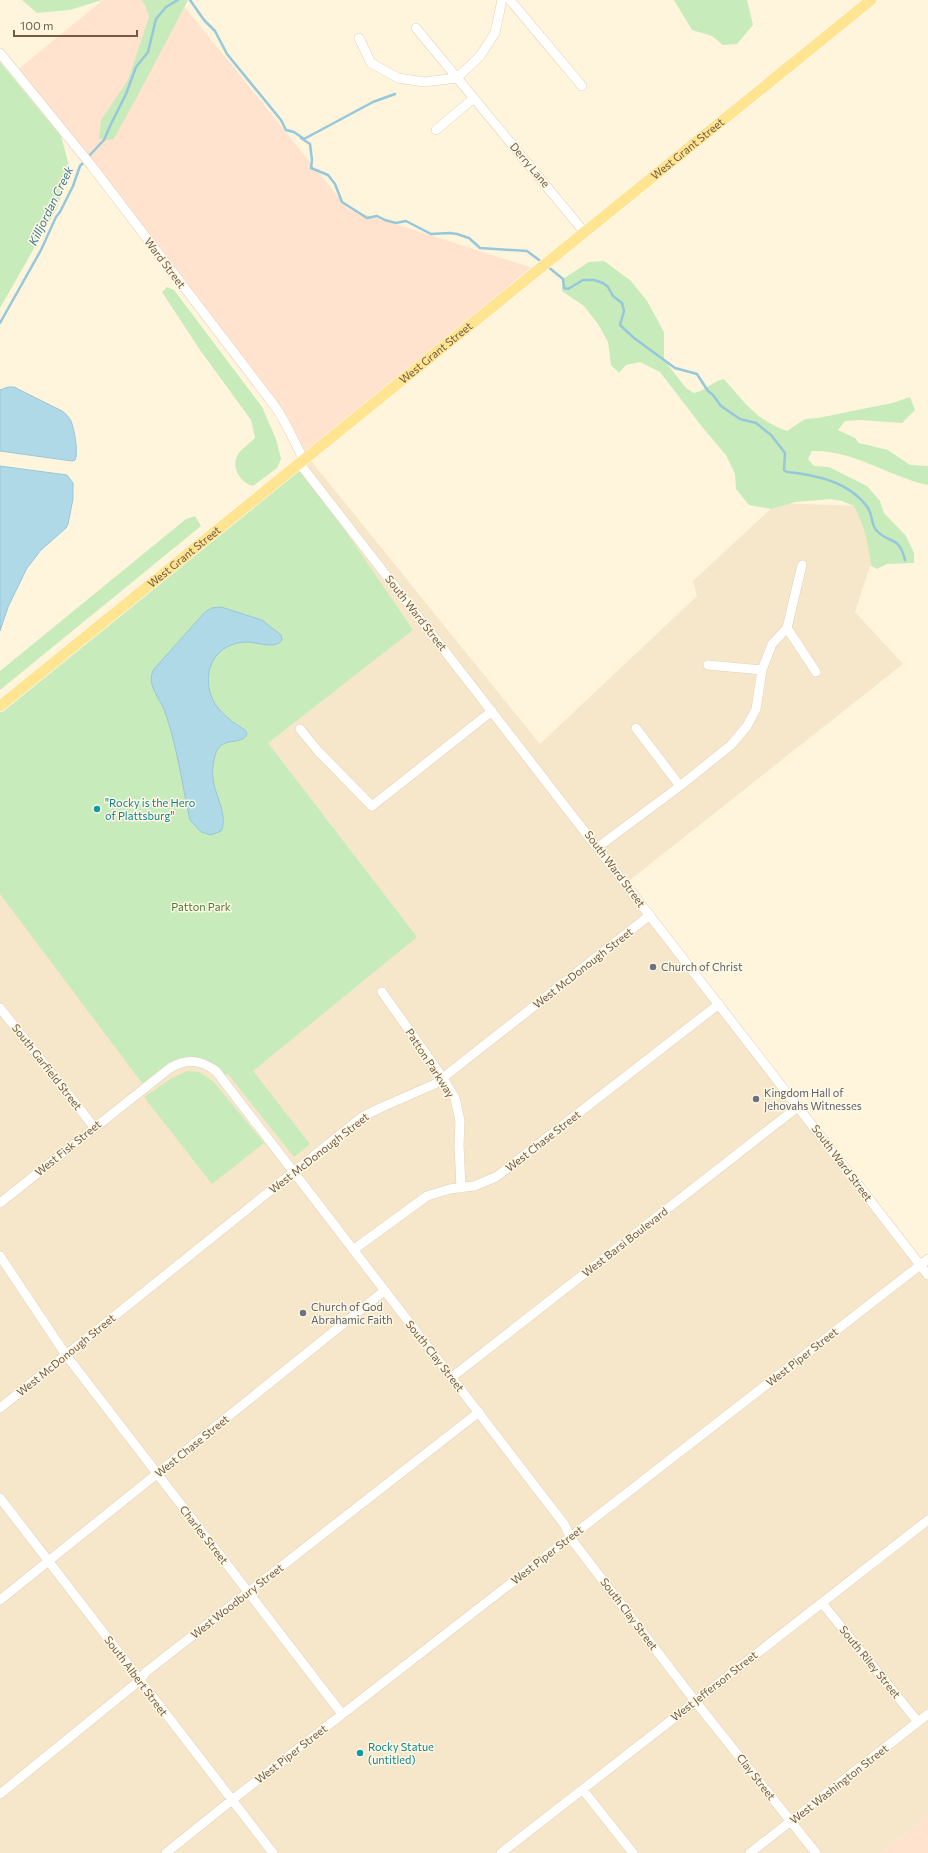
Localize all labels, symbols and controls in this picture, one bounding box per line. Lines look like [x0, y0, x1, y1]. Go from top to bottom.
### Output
scale bar [14, 12, 137, 38]
text: 100 m [20, 18, 54, 32]
street label: West Grant Street [648, 115, 727, 182]
street label: Derry Lane [508, 140, 553, 190]
water label: Killjordan Creek [25, 163, 76, 247]
street label: Ward Street [142, 235, 189, 291]
street label: West Grant Street [396, 319, 475, 386]
street label: West Grant Street [145, 523, 223, 590]
street label: South Ward Street [383, 572, 450, 653]
place label: "Rocky is the Hero of Plattsburg" [105, 796, 196, 822]
marker: "Rocky is the Hero of Plattsburg" [92, 804, 102, 814]
street label: South Ward Street [582, 828, 649, 910]
park label: Patton Park [171, 900, 231, 913]
street label: West McDonough Street [530, 924, 636, 1011]
place label: Church of Christ [661, 960, 743, 973]
marker: Church of Christ [648, 962, 658, 972]
street label: South Garfield Street [10, 1021, 85, 1113]
street label: Patton Parkway [403, 1026, 458, 1100]
place label: Kingdom Hall of Jehovahs Witnesses [764, 1086, 862, 1113]
marker: Kingdom Hall of Jehovahs Witnesses [751, 1094, 761, 1104]
street label: West Chase Street [503, 1107, 583, 1174]
street label: West McDonough Street [266, 1109, 372, 1196]
street label: West Fisk Street [32, 1117, 104, 1178]
street label: South Ward Street [809, 1122, 876, 1204]
street label: West Barsi Boulevard [579, 1204, 670, 1279]
place label: Church of God Abrahamic Faith [311, 1300, 393, 1326]
marker: Church of God Abrahamic Faith [298, 1308, 308, 1318]
street label: West McDonough Street [14, 1311, 118, 1398]
street label: South Clay Street [404, 1317, 468, 1394]
street label: West Piper Street [763, 1324, 841, 1389]
street label: West Chase Street [152, 1411, 232, 1479]
street label: Charles Street [177, 1503, 232, 1567]
street label: West Piper Street [508, 1522, 586, 1587]
street label: West Woodbury Street [188, 1560, 286, 1641]
street label: South Clay Street [598, 1575, 661, 1653]
street label: South Riley Street [837, 1623, 904, 1701]
street label: South Albert Street [102, 1633, 171, 1719]
street label: West Jefferson Street [668, 1648, 760, 1724]
street label: West Piper Street [252, 1721, 330, 1786]
place label: Rocky Statue (untitled) [368, 1740, 434, 1766]
street label: West Washington Street [787, 1741, 891, 1826]
marker: Rocky Statue (untitled) [355, 1748, 365, 1758]
street label: Clay Street [734, 1751, 779, 1803]

